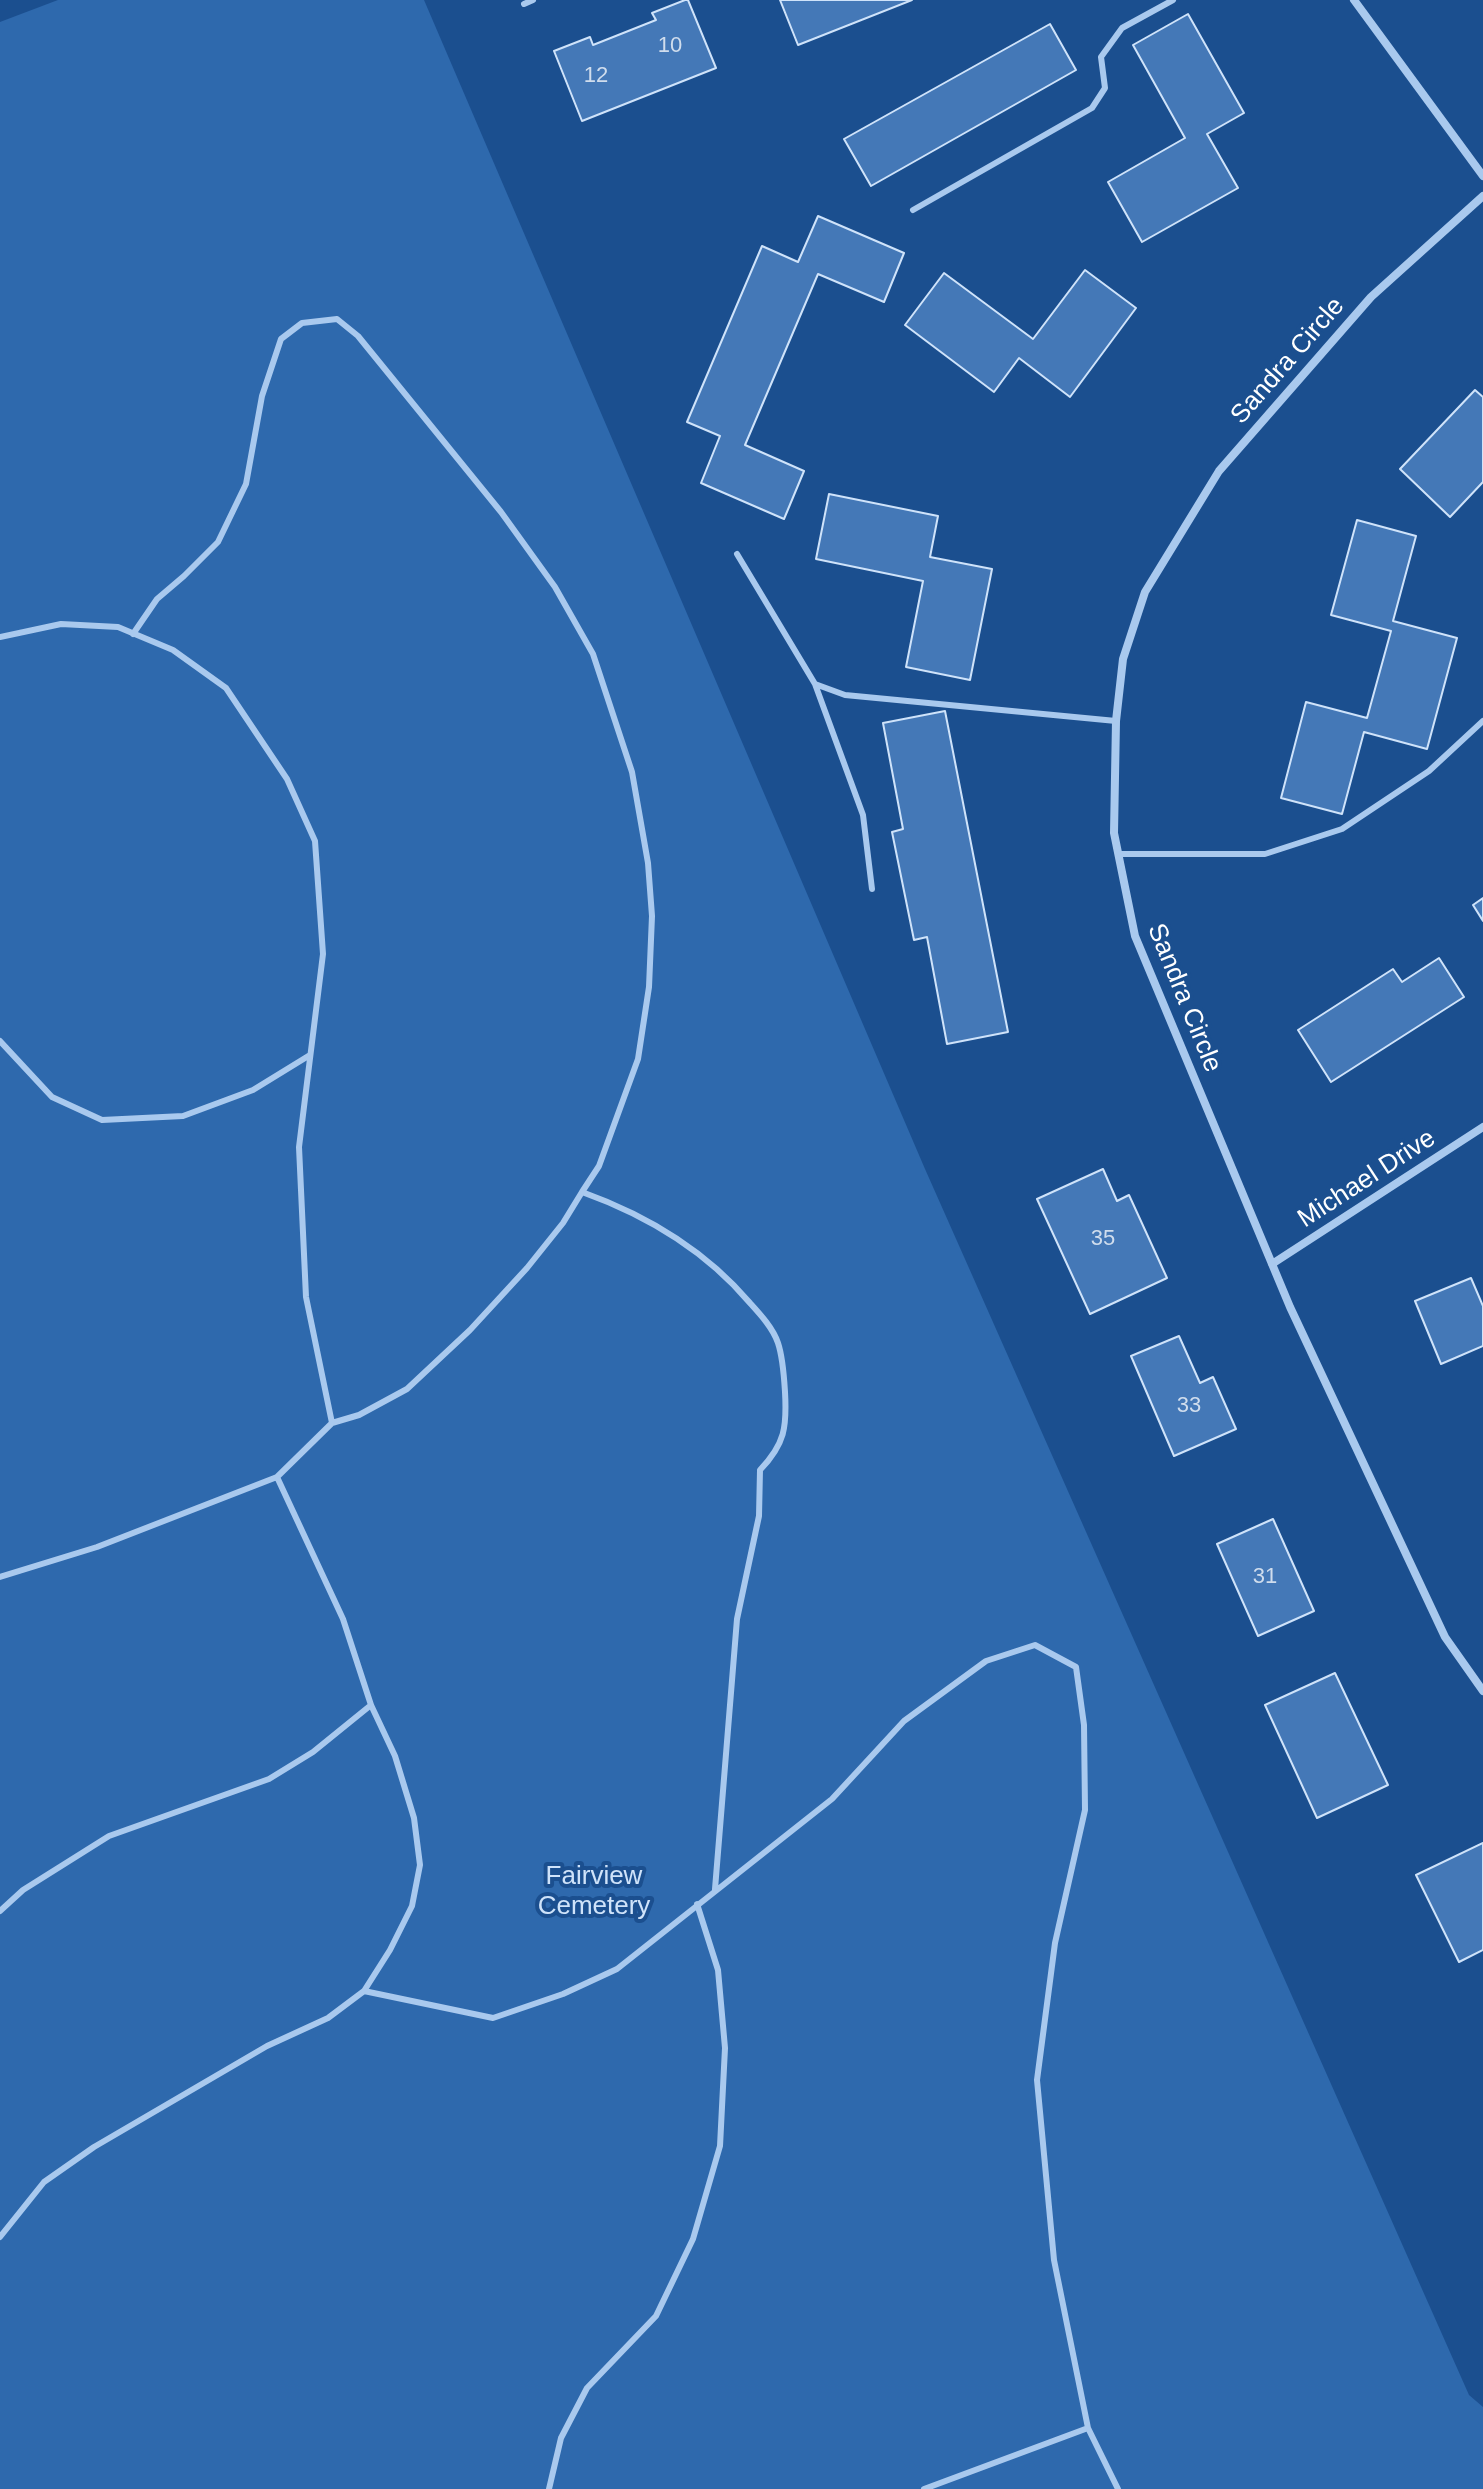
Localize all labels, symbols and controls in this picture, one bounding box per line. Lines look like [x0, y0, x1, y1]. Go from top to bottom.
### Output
house number: 10 [658, 33, 682, 59]
house number: 12 [584, 63, 608, 89]
street label: Sandra Circle [1225, 291, 1351, 431]
street label: Sandra Circle [1140, 919, 1228, 1077]
street label: Michael Drive [1292, 1123, 1442, 1235]
house number: 35 [1091, 1226, 1115, 1252]
house number: 33 [1177, 1393, 1201, 1419]
house number: 31 [1253, 1564, 1277, 1590]
park label: Fairview Cemetery [538, 1861, 650, 1922]

